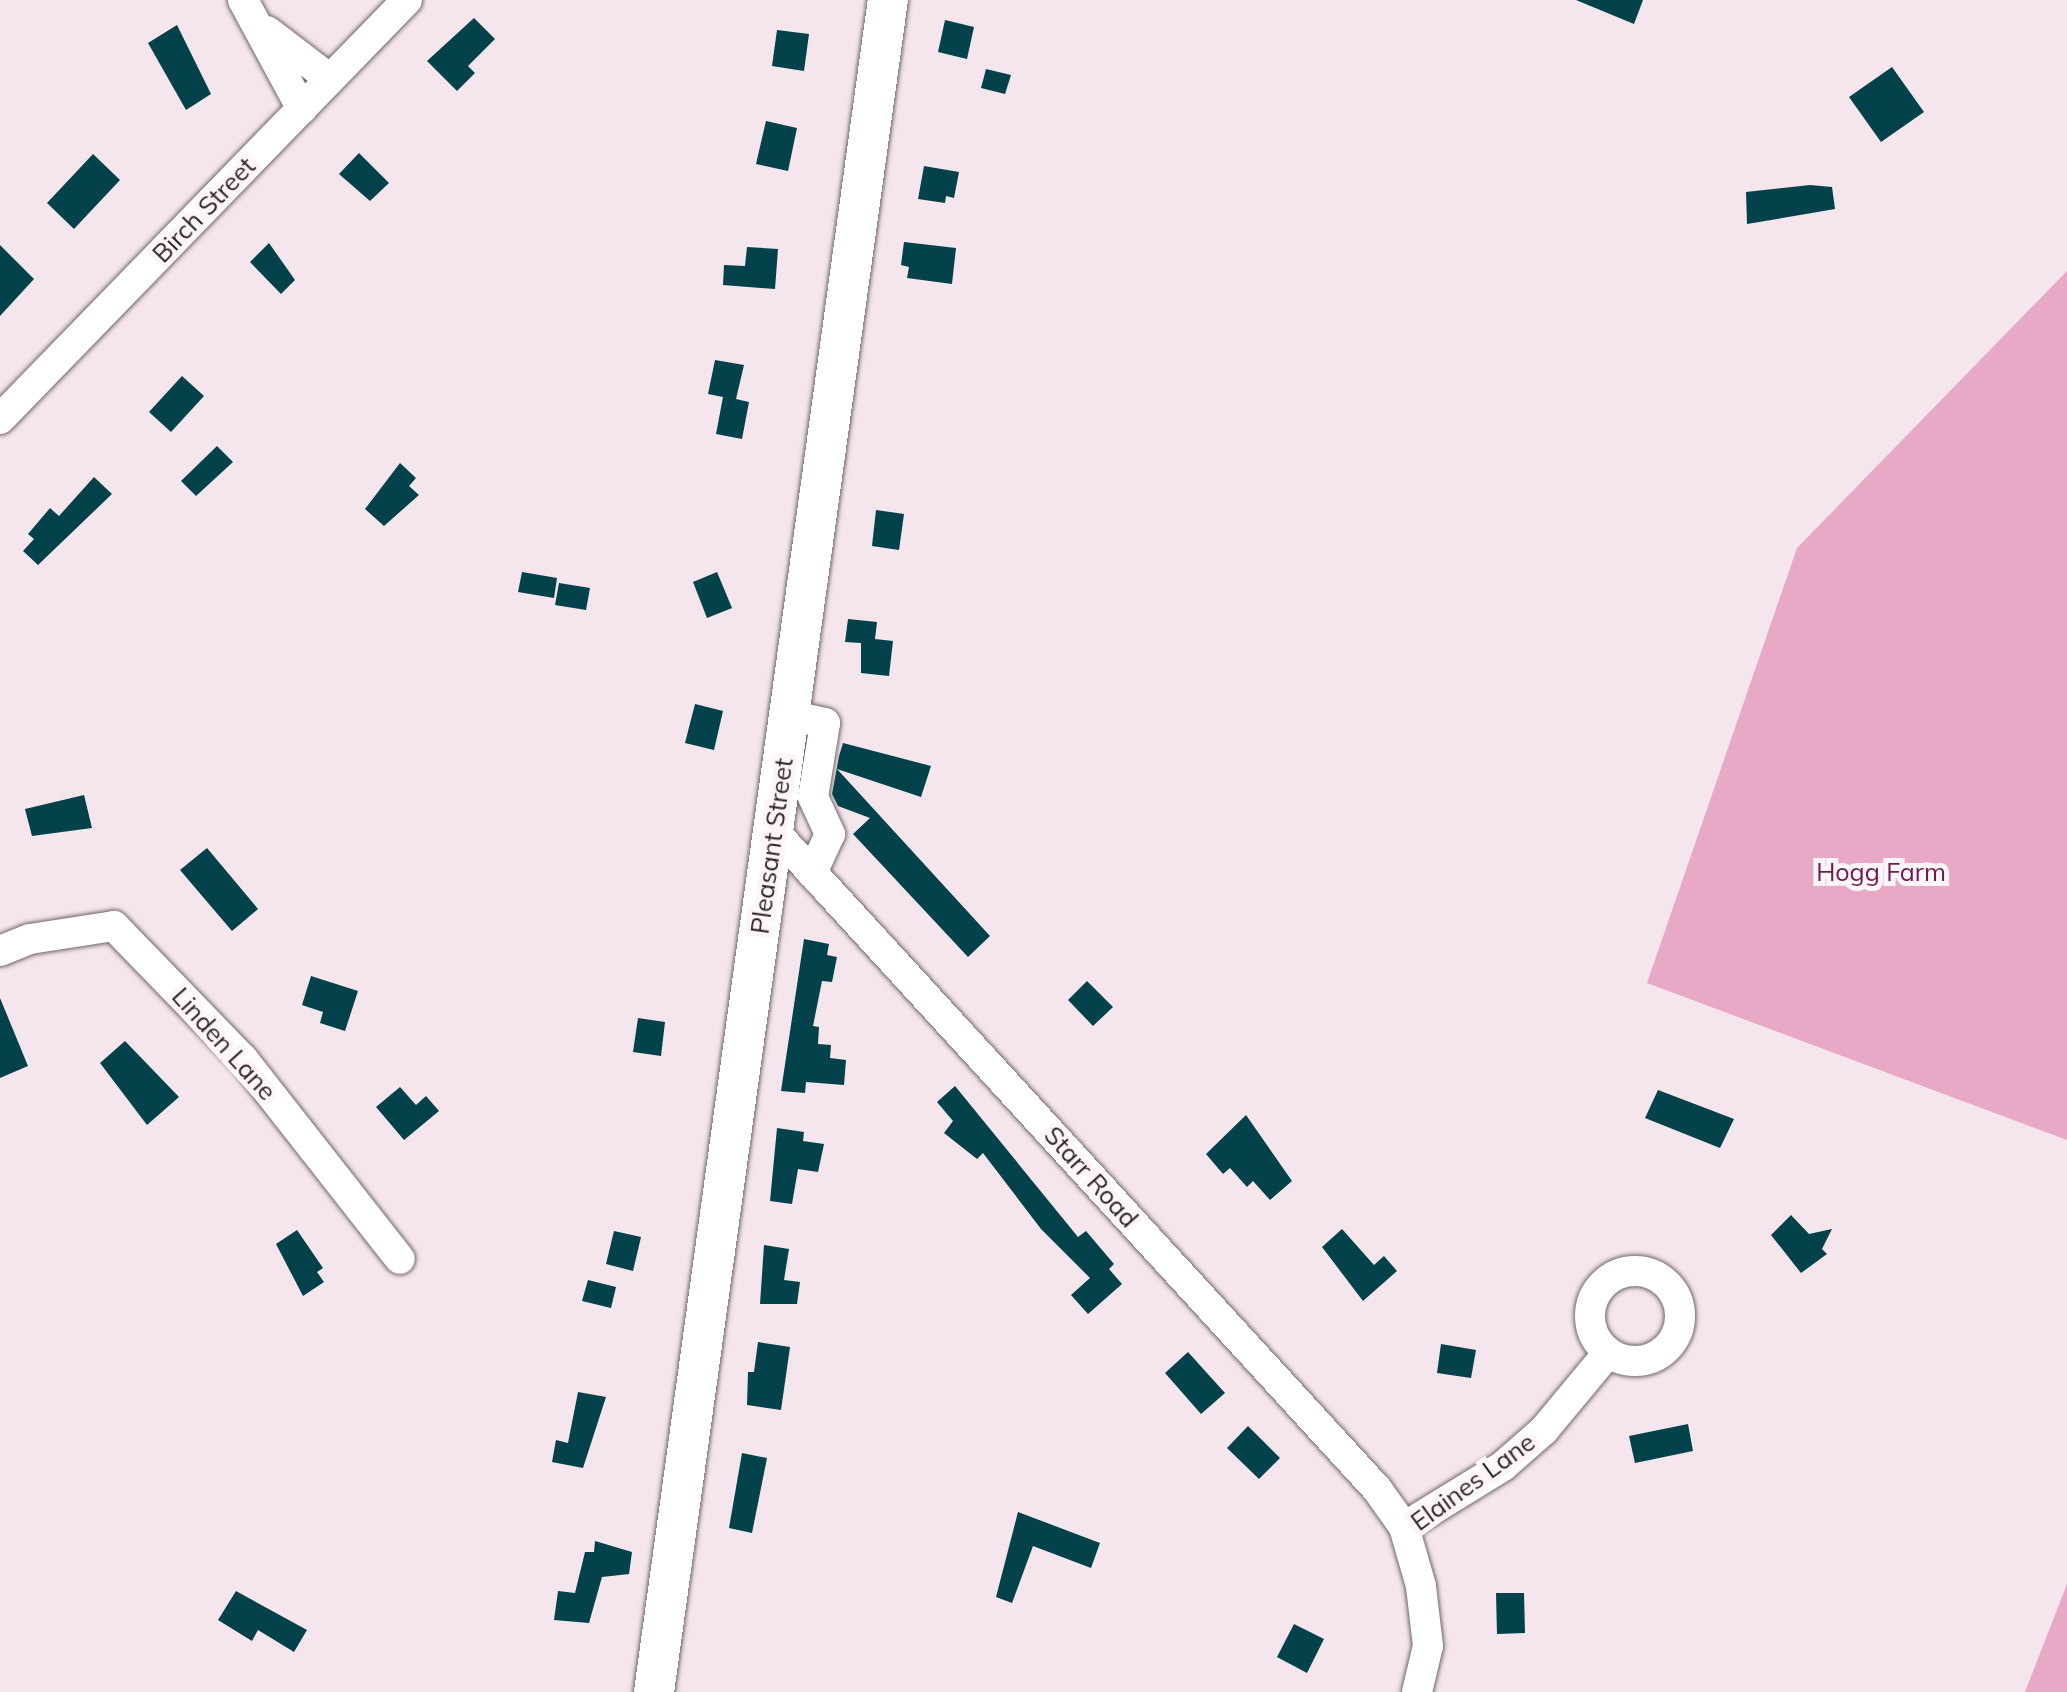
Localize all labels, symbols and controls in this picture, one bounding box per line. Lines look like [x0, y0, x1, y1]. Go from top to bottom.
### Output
street label: Birch Street [146, 151, 262, 269]
street label: Pleasant Street [745, 756, 799, 936]
park label: Hogg Farm [1816, 857, 1946, 887]
street label: Linden Lane [166, 982, 282, 1106]
street label: Starr Road [1038, 1120, 1144, 1234]
street label: Elaines Lane [1405, 1427, 1541, 1537]

